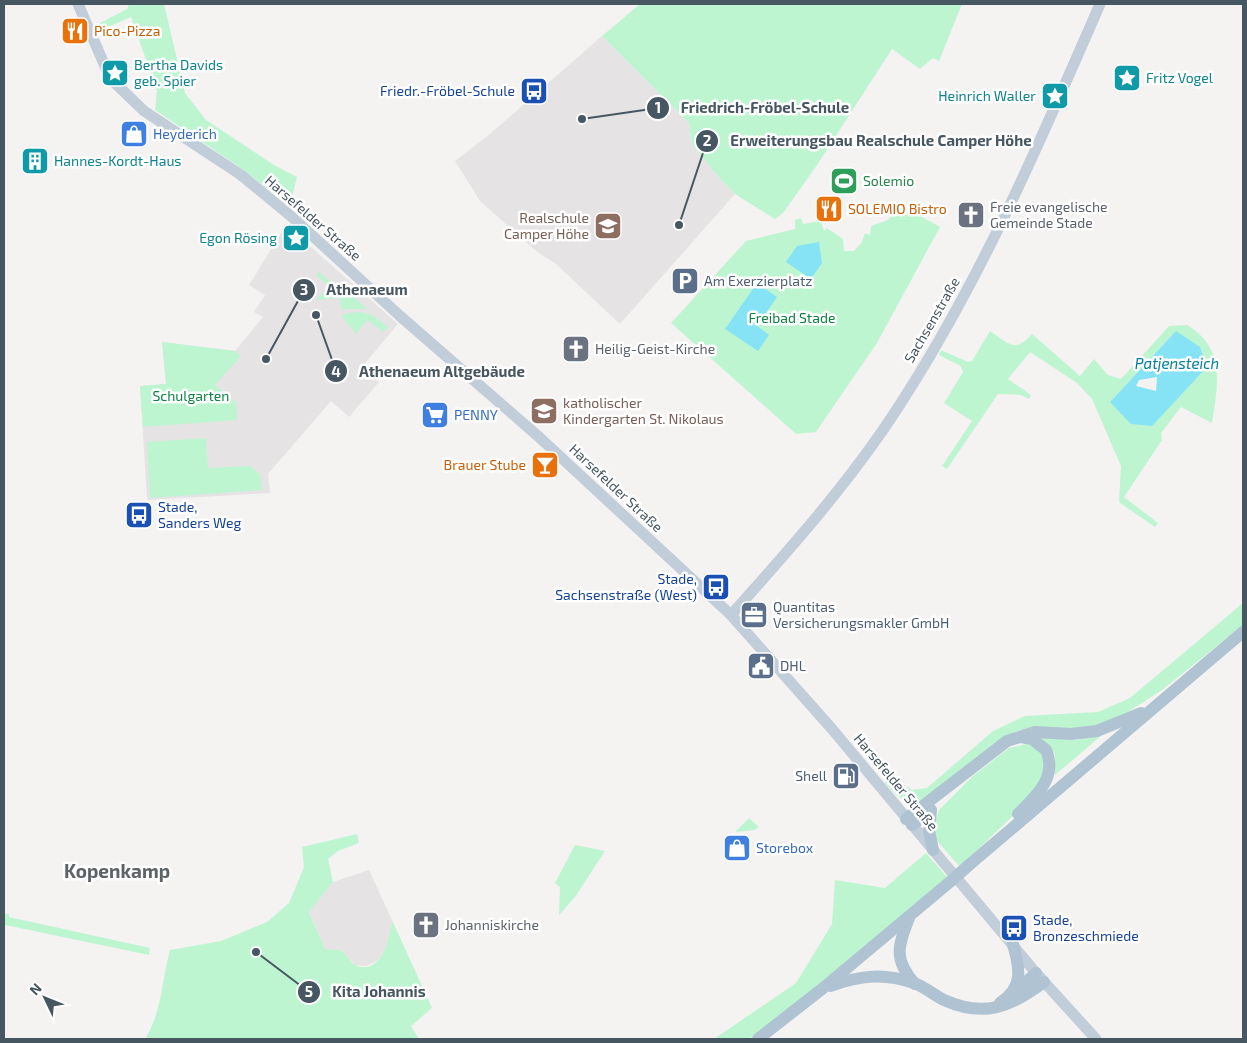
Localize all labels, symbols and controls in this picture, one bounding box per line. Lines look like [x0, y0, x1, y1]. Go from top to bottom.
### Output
restaurant icon: Pico-Pizza [60, 16, 90, 46]
place label: Pico-Pizza [94, 22, 160, 39]
place label: Bertha Davids geb. Spier [134, 56, 223, 89]
place icon: Bertha Davids geb. Spier [100, 58, 130, 88]
place icon: Fritz Vogel [1112, 63, 1142, 93]
place label: Fritz Vogel [1146, 69, 1214, 86]
bus stop icon: Friedr.-Fröbel-Schule [519, 76, 549, 106]
place icon: Heinrich Waller [1040, 81, 1070, 111]
place label: Friedr.-Fröbel-Schule [380, 82, 515, 99]
place label: Heinrich Waller [938, 87, 1036, 104]
callout: Friedrich-Fröbel-Schule [645, 93, 859, 123]
text: 1 [655, 98, 661, 116]
text: Friedrich-Fröbel-Schule [681, 98, 849, 116]
shop icon: Heyderich [119, 119, 149, 149]
place label: Heyderich [153, 125, 217, 142]
callout: Erweiterungsbau Realschule Camper Höhe [695, 126, 1041, 156]
text: 2 [703, 131, 712, 149]
text: Erweiterungsbau Realschule Camper Höhe [730, 131, 1032, 149]
building icon: Hannes-Kordt-Haus [20, 146, 50, 176]
place label: Hannes-Kordt-Haus [54, 152, 181, 169]
sports icon: Solemio [829, 166, 859, 196]
street label: Harsefelder Straße [262, 171, 365, 264]
place label: Solemio [863, 172, 914, 189]
restaurant icon: SOLEMIO Bistro [814, 194, 844, 224]
place label: Freie evangelische Gemeinde Stade [990, 198, 1108, 231]
place label: SOLEMIO Bistro [848, 200, 947, 217]
church icon: Freie evangelische Gemeinde Stade [956, 200, 986, 230]
place label: Realschule Camper Höhe [504, 209, 589, 242]
school or university icon: Realschule Camper Höhe [593, 211, 623, 241]
place icon: Egon Rösing [281, 223, 311, 253]
place label: Egon Rösing [199, 229, 277, 246]
parking icon: Am Exerzierplatz [670, 266, 700, 296]
place label: Am Exerzierplatz [704, 272, 813, 289]
street label: Sachsenstraße [900, 274, 963, 366]
callout: Athenaeum [292, 275, 418, 305]
text: 3 [300, 280, 308, 298]
text: Athenaeum [326, 280, 408, 298]
park label: Freibad Stade [749, 309, 835, 326]
church icon: Heilig-Geist-Kirche [561, 334, 591, 364]
place label: Heilig-Geist-Kirche [595, 340, 715, 357]
water label: Patjensteich [1135, 354, 1219, 373]
callout: Athenaeum Altgebäude [324, 356, 535, 386]
text: 4 [331, 362, 341, 380]
text: Athenaeum Altgebäude [359, 362, 525, 380]
park label: Schulgarten [153, 387, 230, 404]
place label: katholischer Kindergarten St. Nikolaus [563, 394, 724, 427]
school or university icon: katholischer Kindergarten St. Nikolaus [529, 396, 559, 426]
supermarket icon: PENNY [420, 400, 450, 430]
place label: PENNY [454, 406, 498, 423]
street label: Harsefelder Straße [566, 440, 667, 535]
bar icon: Brauer Stube [530, 450, 560, 480]
place label: Brauer Stube [443, 456, 526, 473]
place label: Stade, Sanders Weg [158, 498, 241, 531]
bus stop icon: Stade, Sanders Weg [124, 500, 154, 530]
place label: Stade, Sachsenstraße (West) [555, 570, 697, 603]
bus stop icon: Stade, Sachsenstraße (West) [701, 572, 731, 602]
place label: Quantitas Versicherungsmakler GmbH [773, 598, 949, 631]
office icon: Quantitas Versicherungsmakler GmbH [739, 600, 769, 630]
public building icon: DHL [746, 651, 776, 681]
place label: DHL [780, 657, 806, 674]
street label: Harsefelder Straße [851, 730, 942, 834]
fuel station icon: Shell [831, 761, 861, 791]
place label: Shell [795, 767, 828, 784]
shop icon: Storebox [722, 833, 752, 863]
place label: Storebox [756, 839, 814, 856]
district label: Kopenkamp [64, 859, 170, 882]
church icon: Johanniskirche [411, 910, 441, 940]
place label: Stade, Bronzeschmiede [1033, 911, 1139, 944]
bus stop icon: Stade, Bronzeschmiede [999, 913, 1029, 943]
place label: Johanniskirche [445, 916, 539, 933]
north arrow [20, 973, 70, 1023]
callout: Kita Johannis [297, 977, 436, 1007]
text: N [25, 979, 45, 998]
text: 5 [305, 982, 313, 1000]
text: Kita Johannis [332, 982, 426, 1000]

